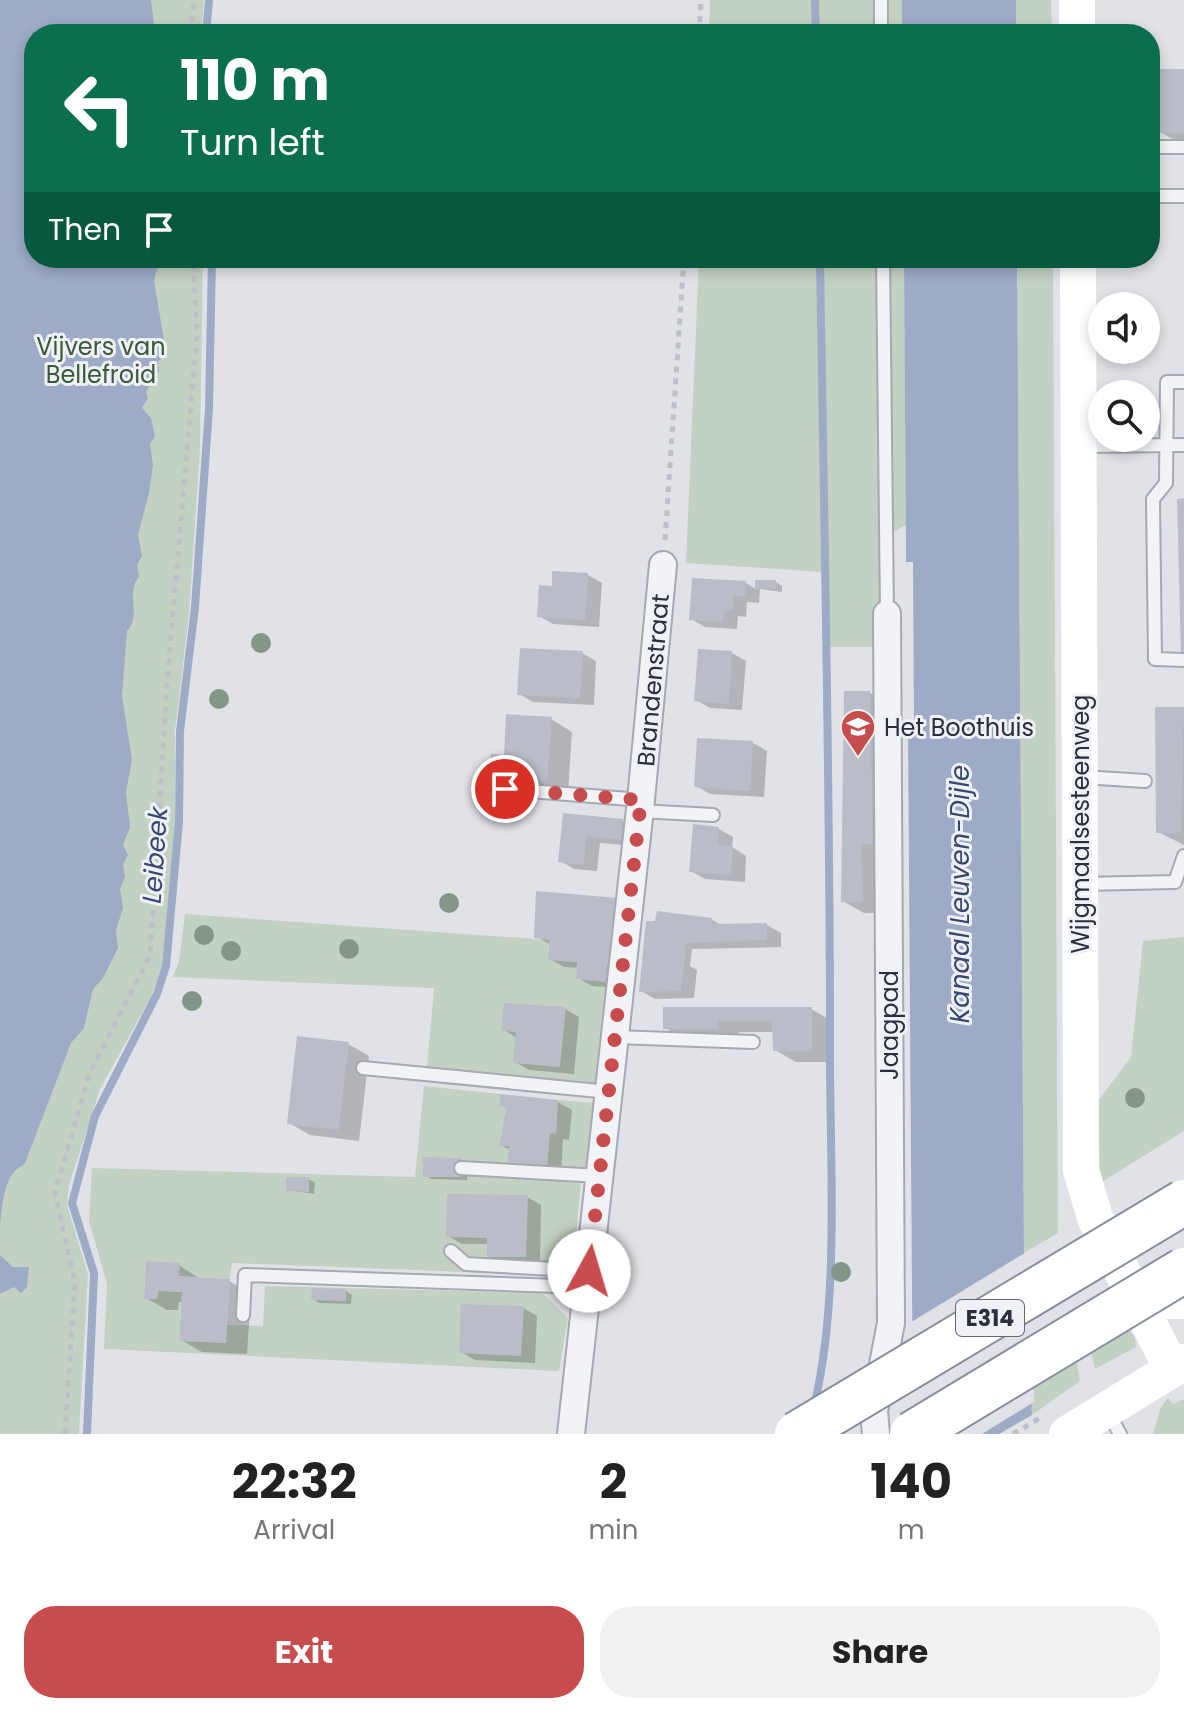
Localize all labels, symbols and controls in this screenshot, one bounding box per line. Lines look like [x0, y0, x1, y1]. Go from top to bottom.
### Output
text: 110 m [180, 41, 330, 120]
icon: left [48, 56, 152, 160]
text: Turn left [180, 117, 325, 168]
text: Then [48, 208, 121, 251]
icon: arrive [137, 208, 181, 252]
map controls [1088, 292, 1160, 452]
button: sound [1088, 292, 1160, 364]
park label: Vijvers van Bellefroid [36, 330, 166, 391]
button: search [1088, 380, 1160, 452]
street label: Brandenstraat [629, 592, 677, 768]
street label: Wijgmaalsesteenweg [1064, 694, 1097, 954]
school or university icon: Het Boothuis [839, 708, 877, 758]
place label: Het Boothuis [884, 711, 1034, 744]
pin [471, 755, 539, 823]
water label: Kanaal Leuven-Dijle [942, 765, 978, 1023]
icon: arrive [483, 767, 527, 811]
water label: Leibeek [134, 804, 176, 905]
street label: Jaagpad [873, 970, 906, 1080]
position arrow [547, 1229, 631, 1313]
road number: E314 [956, 1300, 1024, 1336]
text: 22:32 [232, 1448, 357, 1515]
text: 2 [600, 1448, 627, 1515]
text: 140 [870, 1448, 952, 1515]
text: Arrival [253, 1512, 335, 1548]
text: min [589, 1512, 638, 1548]
text: m [898, 1512, 925, 1548]
button: Exit [24, 1606, 584, 1698]
button: Share [600, 1606, 1160, 1698]

